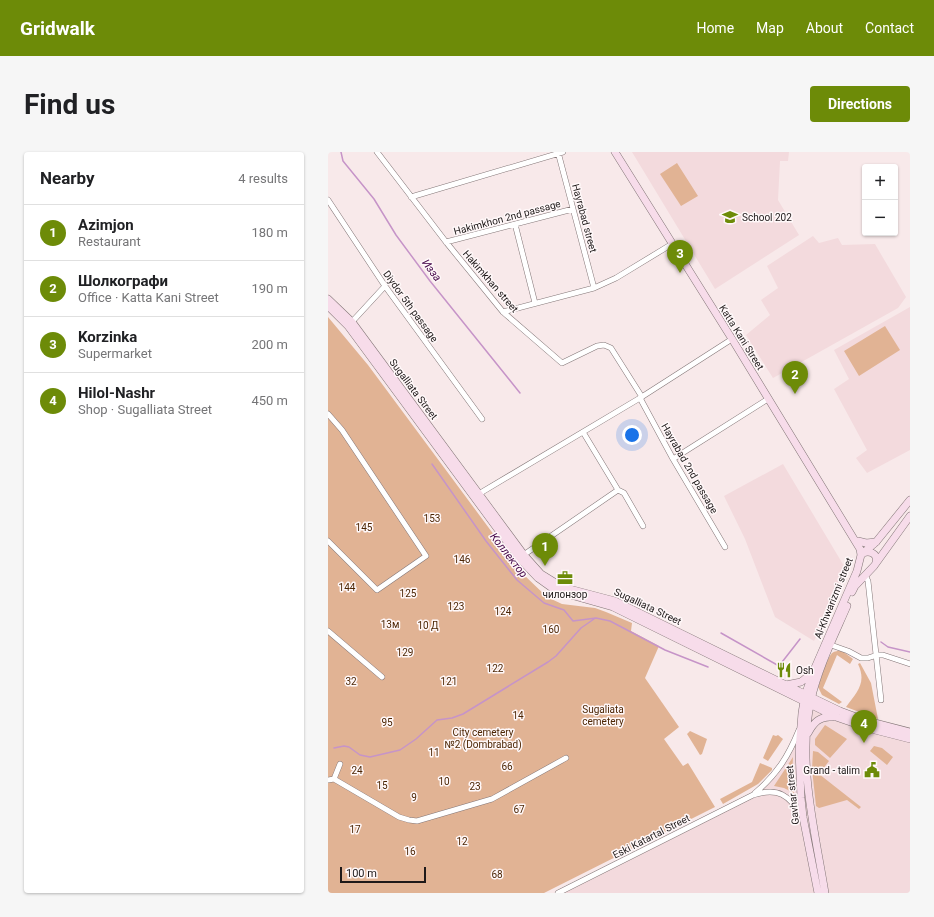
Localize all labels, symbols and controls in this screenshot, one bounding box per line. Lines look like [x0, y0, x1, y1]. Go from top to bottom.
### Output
text: Gridwalk [20, 17, 95, 40]
text: Home [696, 20, 734, 36]
text: Map [756, 20, 784, 36]
text: About [806, 20, 843, 36]
text: Contact [865, 20, 914, 36]
button: Directions [810, 86, 910, 122]
text: Find us [24, 88, 115, 121]
map controls [862, 164, 898, 236]
button: + [862, 164, 898, 200]
text: Nearby [40, 168, 95, 188]
text: 4 results [238, 171, 288, 186]
street label: Hayrabad street [570, 183, 599, 254]
street label: Hakimkhon 2nd passage [453, 198, 562, 237]
button: − [862, 200, 898, 236]
school or university icon: School 202 [721, 208, 739, 226]
place label: School 202 [742, 212, 792, 223]
text: Azimjon [78, 216, 134, 234]
text: 1 [49, 225, 57, 240]
text: 180 m [251, 225, 288, 240]
text: Restaurant [78, 234, 141, 249]
pin: 3 [667, 240, 693, 273]
street label: Hakimkhаn street [461, 248, 521, 315]
water label: Изза [419, 257, 444, 284]
street label: Diydor 5th passage [381, 268, 440, 344]
text: Шолкографи [78, 272, 168, 290]
text: 2 [49, 281, 57, 296]
text: 190 m [251, 281, 288, 296]
text: Office · Katta Kani Street [78, 290, 219, 305]
street label: Katta Kani Street [717, 303, 766, 372]
text: Korzinka [78, 328, 137, 346]
text: 3 [49, 337, 57, 352]
text: 200 m [251, 337, 288, 352]
text: Supermarket [78, 346, 152, 361]
street label: Sugalliata Street [387, 357, 440, 422]
pin: 2 [782, 361, 808, 394]
text: Hilol-Nashr [78, 384, 155, 402]
text: 4 [49, 393, 57, 408]
text: 450 m [251, 393, 288, 408]
text: Shop · Sugalliata Street [78, 402, 212, 417]
street label: Hayrаbаd 2nd passage [659, 421, 720, 515]
your location [622, 425, 642, 445]
park label: 153 [424, 513, 440, 524]
park label: 145 [356, 522, 373, 533]
water label: Коллектор [487, 530, 530, 580]
pin: 1 [532, 533, 558, 566]
park label: 146 [454, 554, 471, 565]
street label: Al-Khwarizmi street [812, 556, 855, 640]
office icon: чилонзор [556, 569, 574, 587]
park label: 144 [339, 582, 356, 593]
street label: Sugalliata Street [612, 586, 683, 627]
park label: 125 [400, 588, 417, 599]
place label: чилонзор [543, 589, 588, 600]
park label: 123 [448, 601, 464, 612]
park label: 124 [495, 606, 512, 617]
park label: 13м [381, 619, 399, 630]
park label: 10 Д [417, 620, 439, 631]
park label: 160 [543, 624, 560, 635]
park label: 129 [397, 647, 413, 658]
restaurant icon: Osh [775, 661, 793, 679]
park label: 122 [487, 663, 504, 674]
place label: Osh [796, 665, 814, 676]
park label: 32 [345, 676, 357, 687]
park label: 121 [441, 676, 457, 687]
park label: Sugaliata cemetery [582, 704, 624, 727]
park label: 14 [512, 710, 524, 721]
pin: 4 [851, 710, 877, 743]
park label: 95 [381, 717, 393, 728]
park label: City cemetery №2 (Dombrabad) [444, 727, 522, 751]
park label: 11 [428, 747, 440, 758]
park label: 66 [501, 761, 513, 772]
public building icon: Grand - talim [863, 761, 881, 779]
park label: 24 [351, 765, 363, 776]
street label: Gavhar street [784, 765, 801, 825]
place label: Grand - talim [803, 765, 860, 776]
park label: 10 [438, 776, 450, 787]
park label: 15 [376, 780, 388, 791]
park label: 23 [469, 781, 481, 792]
park label: 9 [411, 792, 417, 803]
park label: 67 [513, 804, 525, 815]
street label: Eski Katartal Street [611, 812, 692, 861]
park label: 17 [349, 824, 361, 835]
park label: 12 [456, 836, 468, 847]
park label: 16 [404, 846, 416, 857]
scale bar [340, 865, 426, 884]
text: 100 m [346, 867, 377, 880]
park label: 68 [491, 869, 503, 880]

